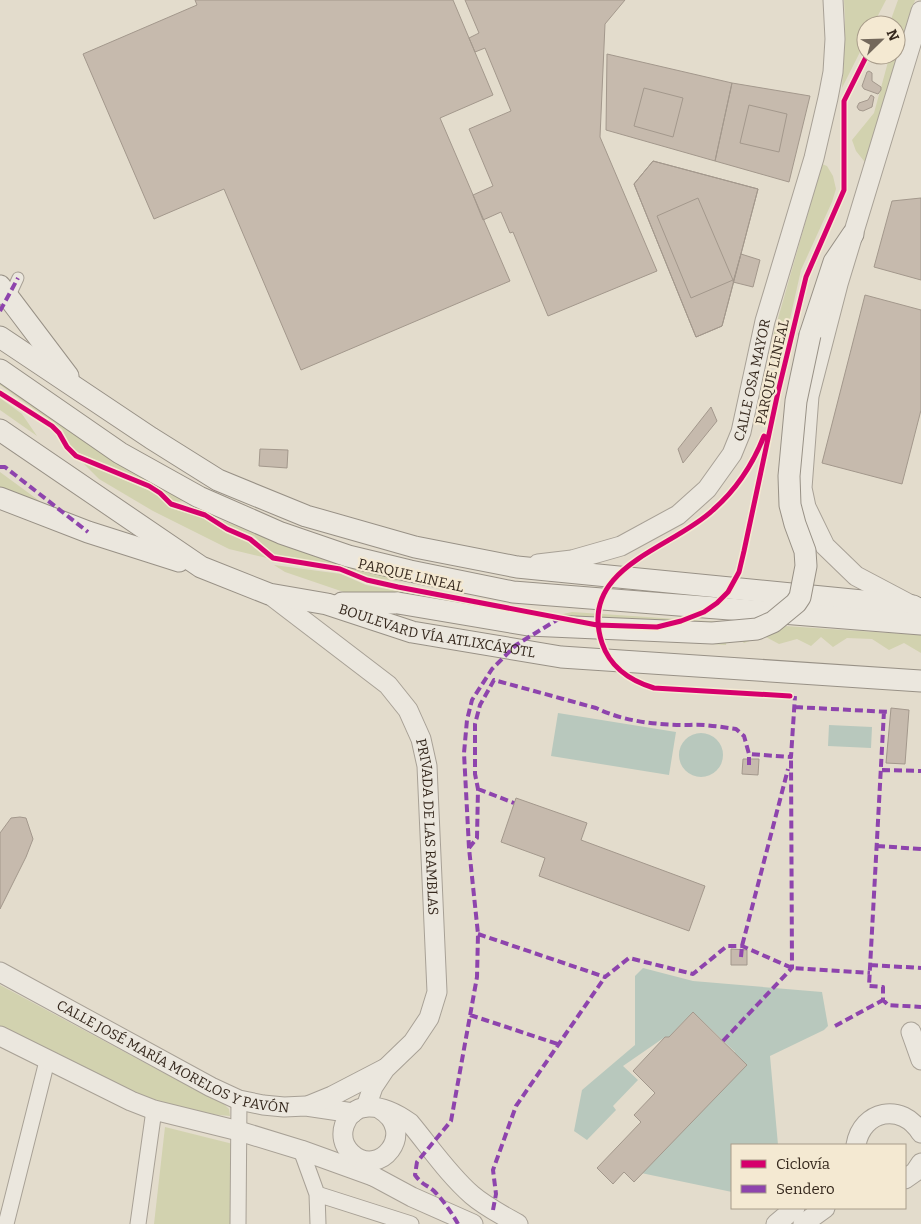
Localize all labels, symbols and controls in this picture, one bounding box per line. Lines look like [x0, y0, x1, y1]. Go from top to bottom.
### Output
north arrow [856, 15, 906, 65]
text: N [883, 27, 903, 44]
street label: CALLE OSA MAYOR [730, 317, 774, 444]
street label: PARQUE LINEAL [752, 317, 793, 427]
street label: PARQUE LINEAL [356, 555, 466, 596]
street label: BOULEVARD VÍA ATLIXCÁYOTL [336, 600, 537, 662]
street label: PRIVADA DE LAS RAMBLAS [412, 737, 442, 916]
street label: CALLE JOSÉ MARÍA MORELOS Y PAVÓN [54, 997, 290, 1116]
legend [731, 1144, 906, 1209]
text: Ciclovía [776, 1155, 830, 1173]
text: Sendero [776, 1180, 835, 1198]

